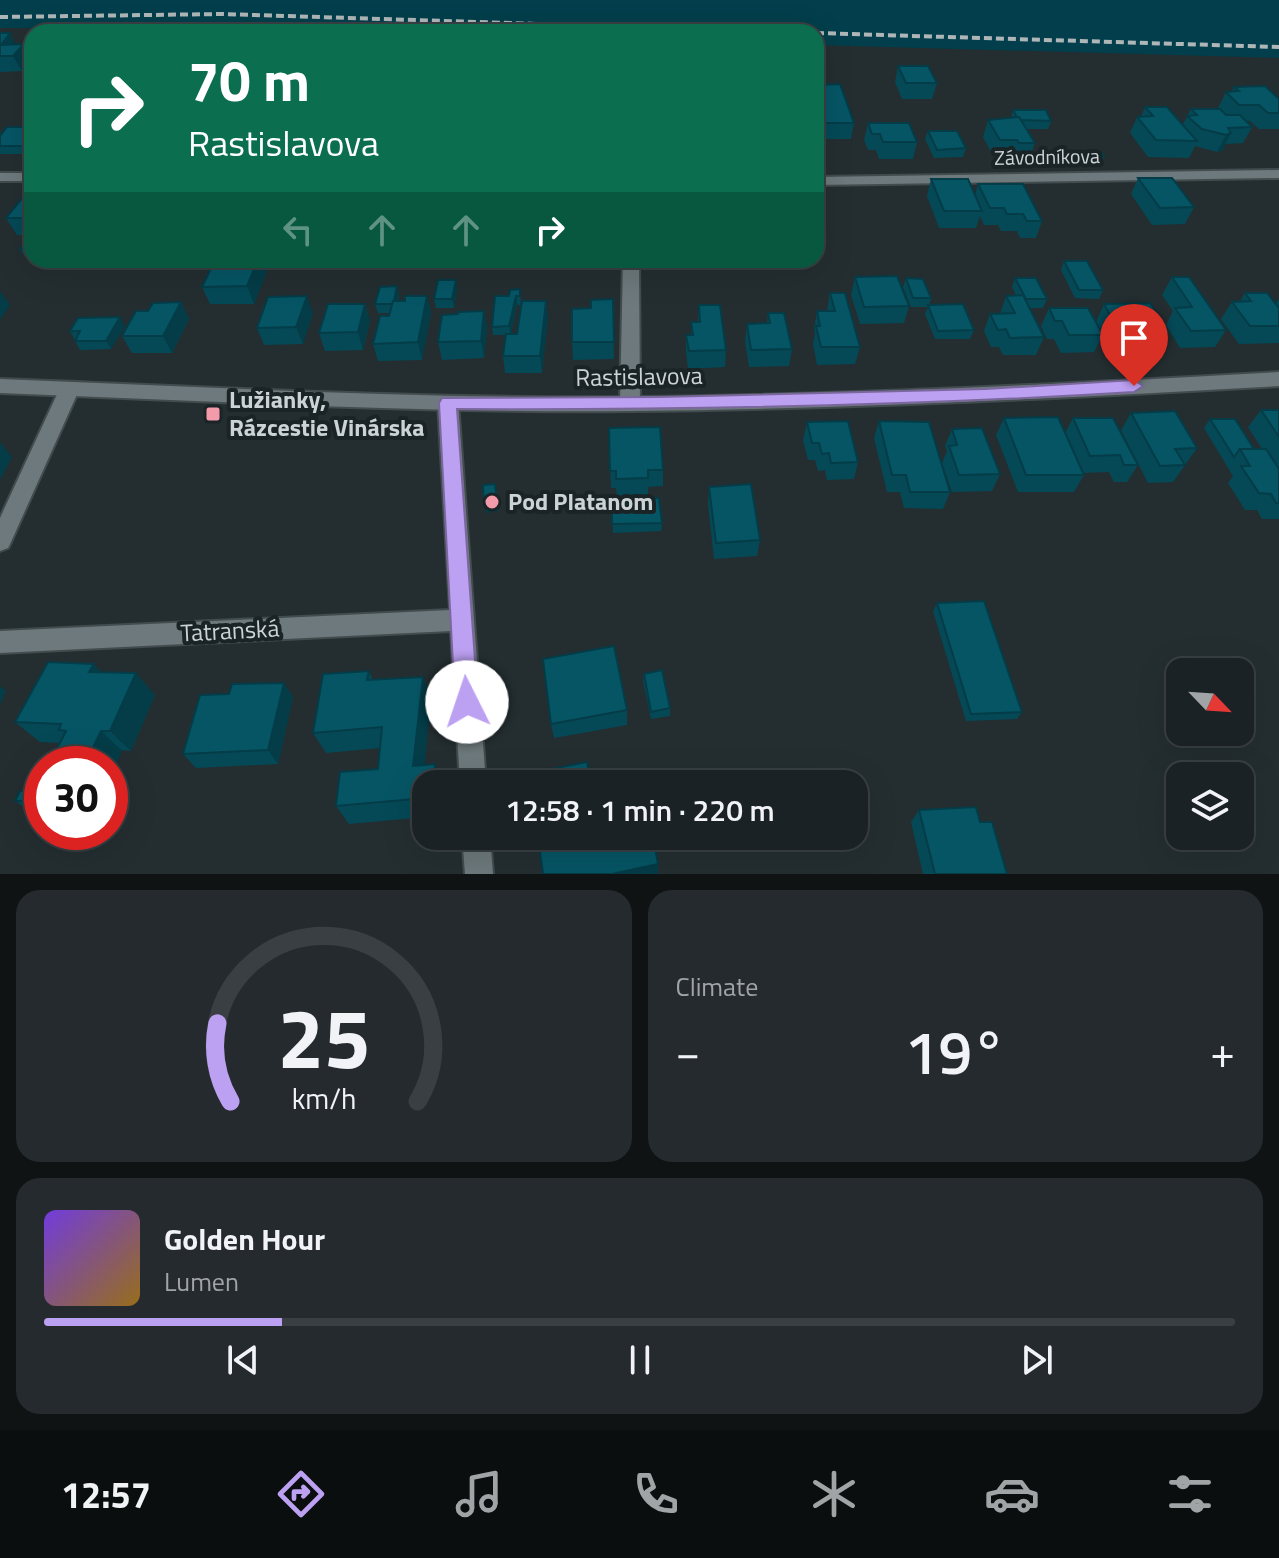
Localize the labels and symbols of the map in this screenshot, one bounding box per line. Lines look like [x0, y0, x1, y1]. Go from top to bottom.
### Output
street label: Závodníkova [994, 140, 1100, 173]
pin [1100, 304, 1168, 386]
street label: Rastislavova [575, 357, 703, 395]
place label: Lužianky, Rázcestie Vinárska [229, 381, 425, 445]
marker: Lužianky, Rázcestie Vinárska [204, 405, 222, 423]
place label: Pod Platanom [508, 483, 653, 519]
marker: Pod Platanom [483, 493, 501, 511]
street label: Tatranská [180, 609, 280, 651]
north arrow [1166, 658, 1254, 746]
position arrow [425, 660, 509, 744]
speed limit sign: 30 [24, 746, 128, 850]

